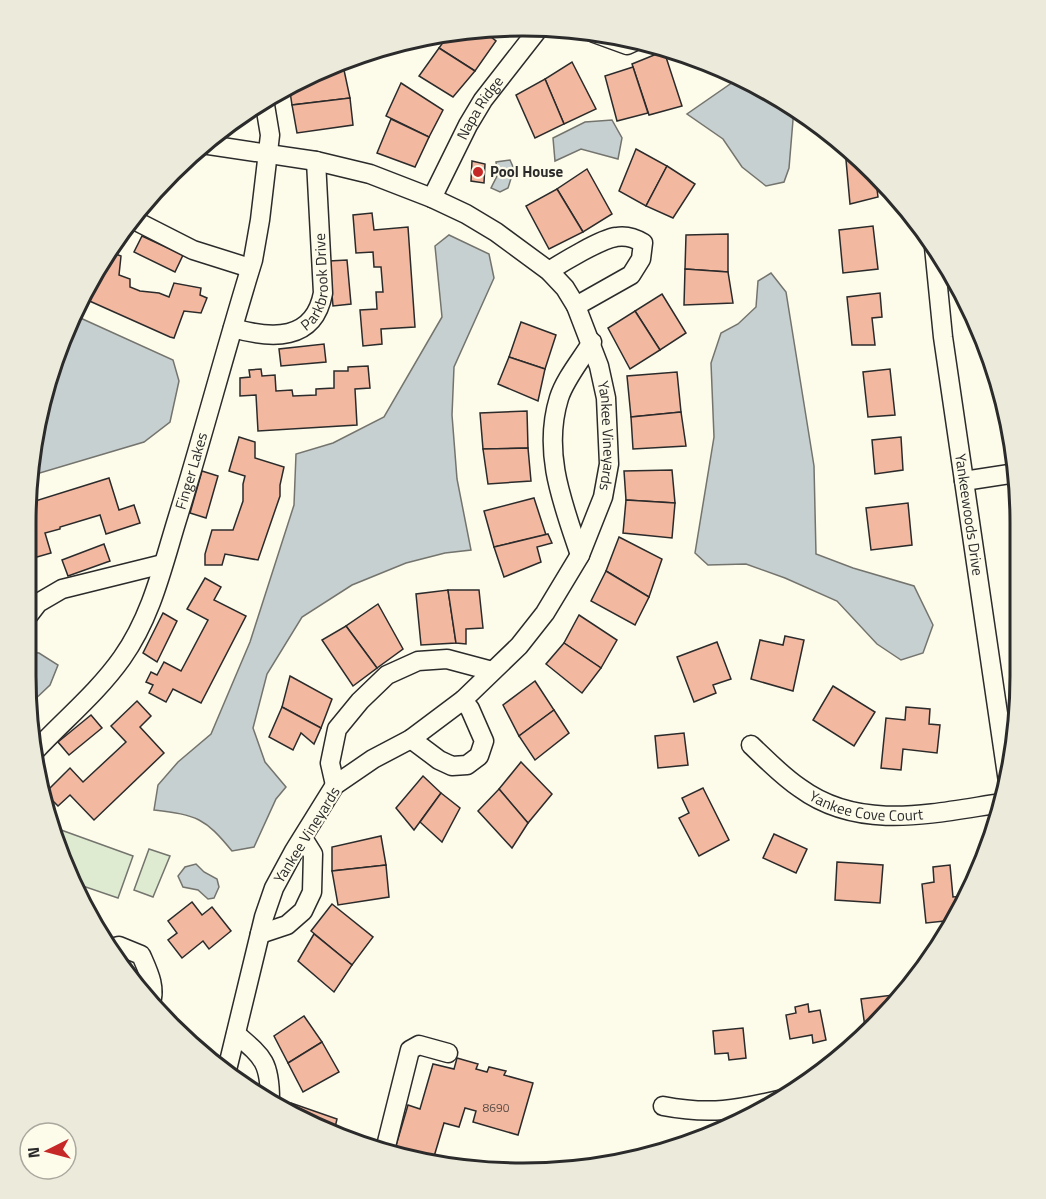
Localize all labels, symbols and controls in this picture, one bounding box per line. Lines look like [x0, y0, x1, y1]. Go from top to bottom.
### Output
street label: Napa Ridge [450, 71, 509, 144]
place label: Pool House [490, 160, 564, 183]
marker: Pool House [471, 165, 485, 179]
street label: Parkbrook Drive [295, 233, 334, 336]
street label: Yankee Vineyards [592, 379, 621, 493]
street label: Finger Lakes [169, 429, 213, 512]
street label: Yankeewoods Drive [949, 452, 990, 577]
street label: Yankee Vineyards [268, 782, 346, 888]
street label: Yankee Cove Court [805, 785, 925, 827]
house number: 8690 [483, 1098, 510, 1117]
north arrow [18, 1121, 78, 1181]
text: N [21, 1146, 46, 1159]

